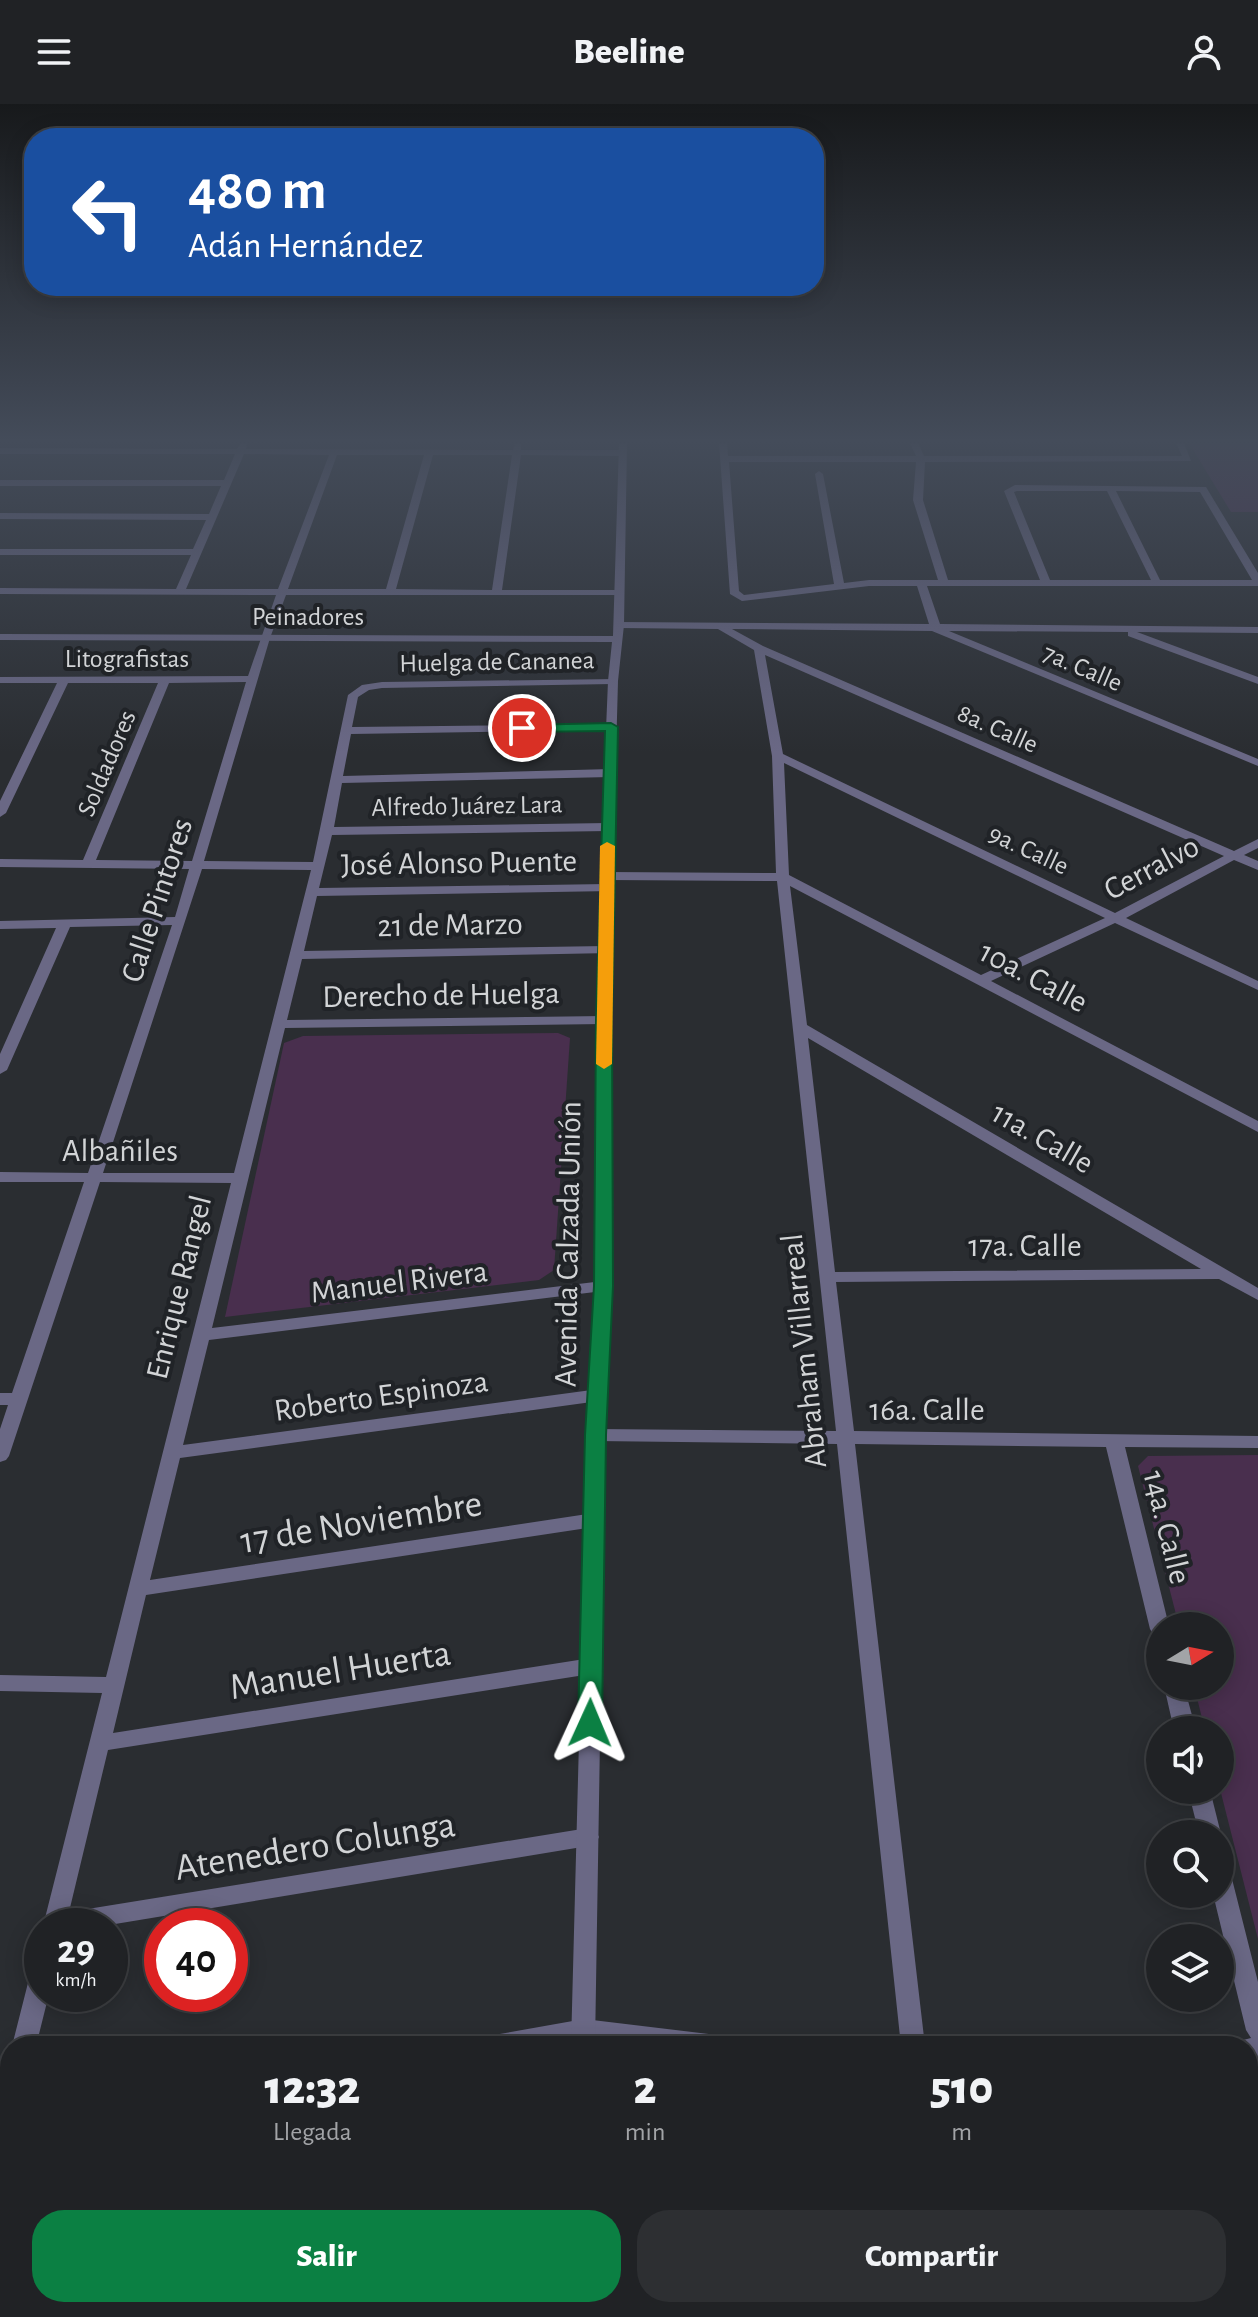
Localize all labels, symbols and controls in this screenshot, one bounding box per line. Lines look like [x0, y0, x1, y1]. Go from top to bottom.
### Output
icon: menu [32, 30, 76, 74]
icon: person [1182, 30, 1226, 74]
text: Beeline [573, 34, 685, 70]
icon: left [56, 160, 160, 264]
text: 480 m [188, 163, 327, 219]
text: Adán Hernández [188, 228, 423, 264]
street label: Peinadores [252, 604, 364, 630]
street label: 7a. Calle [1039, 640, 1126, 696]
street label: Litografistas [65, 646, 189, 672]
street label: Huelga de Cananea [399, 647, 595, 677]
pin [488, 694, 556, 762]
street label: 8a. Calle [954, 700, 1042, 758]
icon: arrive [500, 706, 544, 750]
street label: Soldadores [73, 707, 141, 820]
street label: Alfredo Juárez Lara [371, 791, 563, 821]
street label: Calle Pintores [115, 814, 198, 986]
street label: 9a. Calle [985, 820, 1073, 880]
street label: Cerralvo [1099, 830, 1204, 906]
street label: José Alonso Puente [341, 845, 577, 881]
street label: 21 de Marzo [377, 908, 523, 942]
street label: 10a. Calle [974, 935, 1093, 1019]
street label: Derecho de Huelga [322, 977, 560, 1013]
street label: 11a. Calle [986, 1096, 1099, 1180]
street label: Avenida Calzada Unión [550, 1101, 586, 1387]
street label: Albañiles [62, 1135, 178, 1167]
street label: Enrique Rangel [141, 1192, 217, 1382]
street label: 17a. Calle [968, 1230, 1082, 1262]
street label: Abraham Villarreal [776, 1232, 832, 1470]
street label: Manuel Rivera [309, 1255, 490, 1309]
street label: Roberto Espinoza [272, 1365, 490, 1427]
street label: 16a. Calle [869, 1394, 985, 1426]
street label: 14a. Calle [1137, 1467, 1197, 1587]
street label: 17 de Noviembre [238, 1485, 485, 1561]
north arrow [1146, 1612, 1234, 1700]
map controls [1146, 1612, 1234, 2012]
street label: Manuel Huerta [227, 1635, 454, 1707]
position arrow [548, 1681, 632, 1765]
button: sound [1146, 1716, 1234, 1804]
street label: Atenedero Colunga [173, 1806, 458, 1888]
button: search [1146, 1820, 1234, 1908]
speed limit sign: 40 [144, 1908, 248, 2012]
button: layers [1146, 1924, 1234, 2012]
text: 29 [57, 1930, 95, 1970]
text: km/h [55, 1970, 97, 1990]
text: 12:32 [265, 2065, 360, 2113]
text: 2 [634, 2065, 657, 2113]
text: 510 [930, 2065, 993, 2113]
text: Llegada [273, 2119, 352, 2145]
text: min [625, 2119, 665, 2145]
text: m [951, 2119, 972, 2145]
button: Salir [32, 2210, 621, 2302]
button: Compartir [637, 2210, 1226, 2302]

